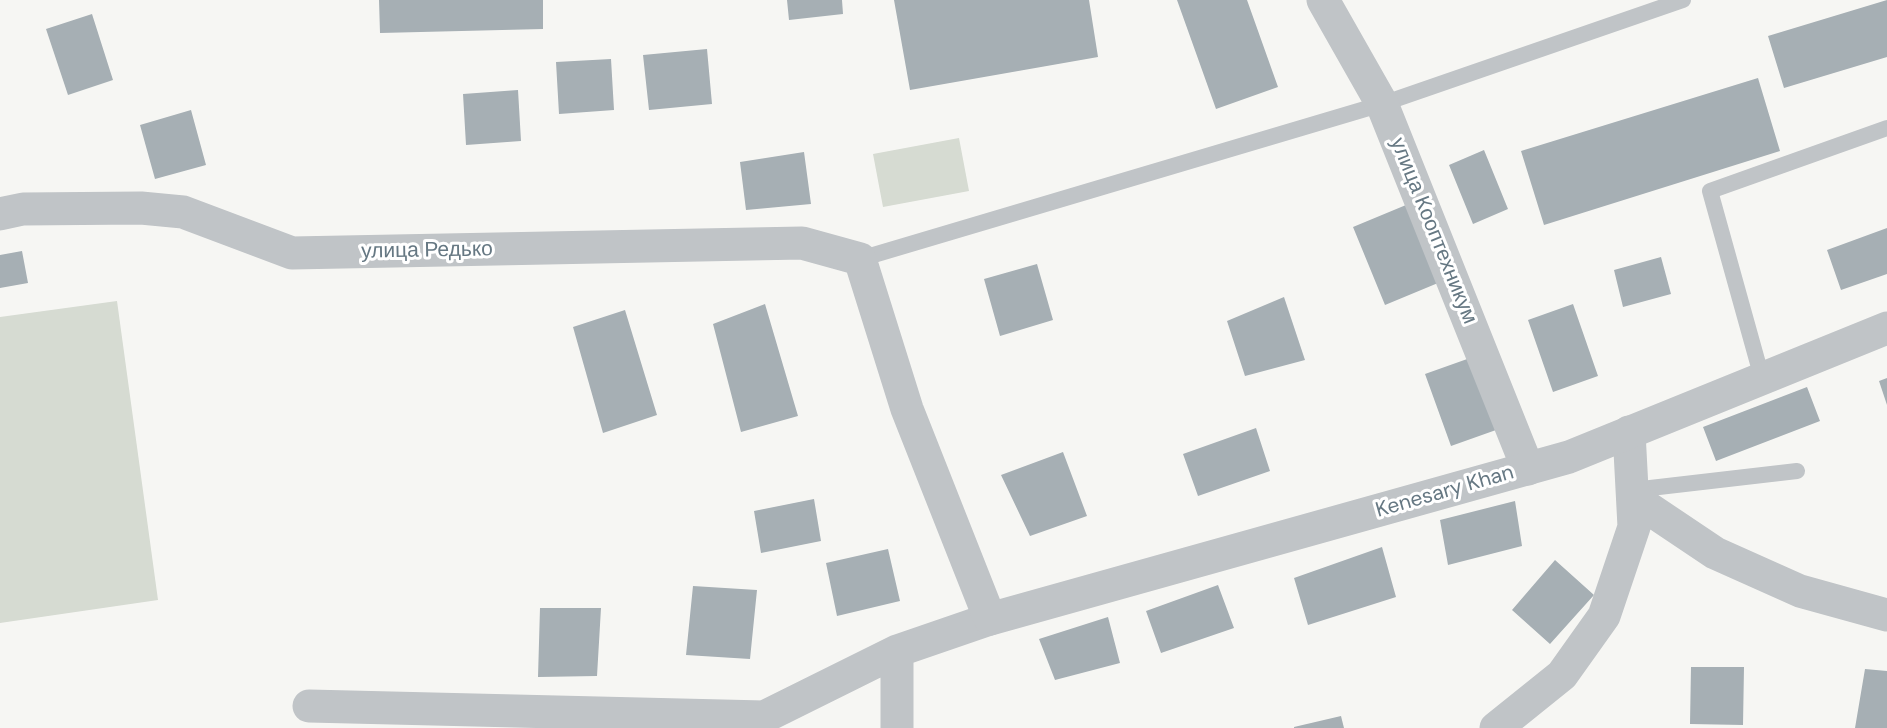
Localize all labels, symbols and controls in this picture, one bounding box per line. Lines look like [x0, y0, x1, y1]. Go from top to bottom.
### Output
street label: улица Кооптехникум [1384, 134, 1482, 328]
street label: улица Редько [361, 237, 493, 265]
street label: Kenesary Khan [1373, 460, 1517, 524]

